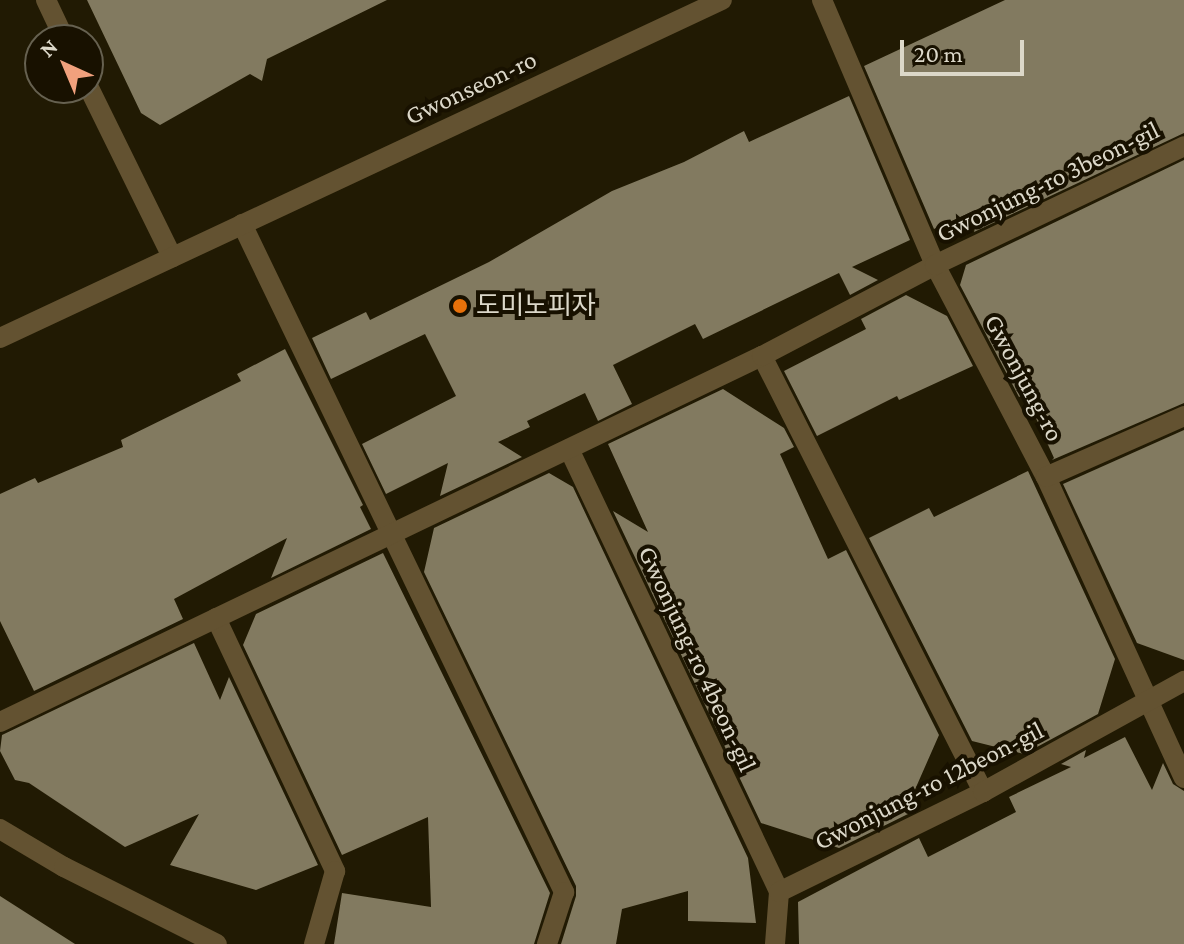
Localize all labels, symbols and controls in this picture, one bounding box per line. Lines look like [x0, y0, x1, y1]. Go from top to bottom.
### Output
north arrow [24, 24, 104, 104]
scale bar [904, 24, 1028, 74]
text: N [34, 34, 62, 62]
text: 20 m [914, 40, 963, 67]
street label: Gwonseon-ro [400, 44, 542, 132]
street label: Gwonjung-ro 3beon-gil [931, 114, 1165, 250]
place label: 도미노피자 [476, 290, 596, 322]
marker: 도미노피자 [451, 297, 469, 315]
street label: Gwonjung-ro [977, 309, 1071, 447]
street label: Gwonjung-ro 4beon-gil [631, 541, 763, 777]
street label: Gwonjung-ro 12beon-gil [809, 715, 1049, 857]

